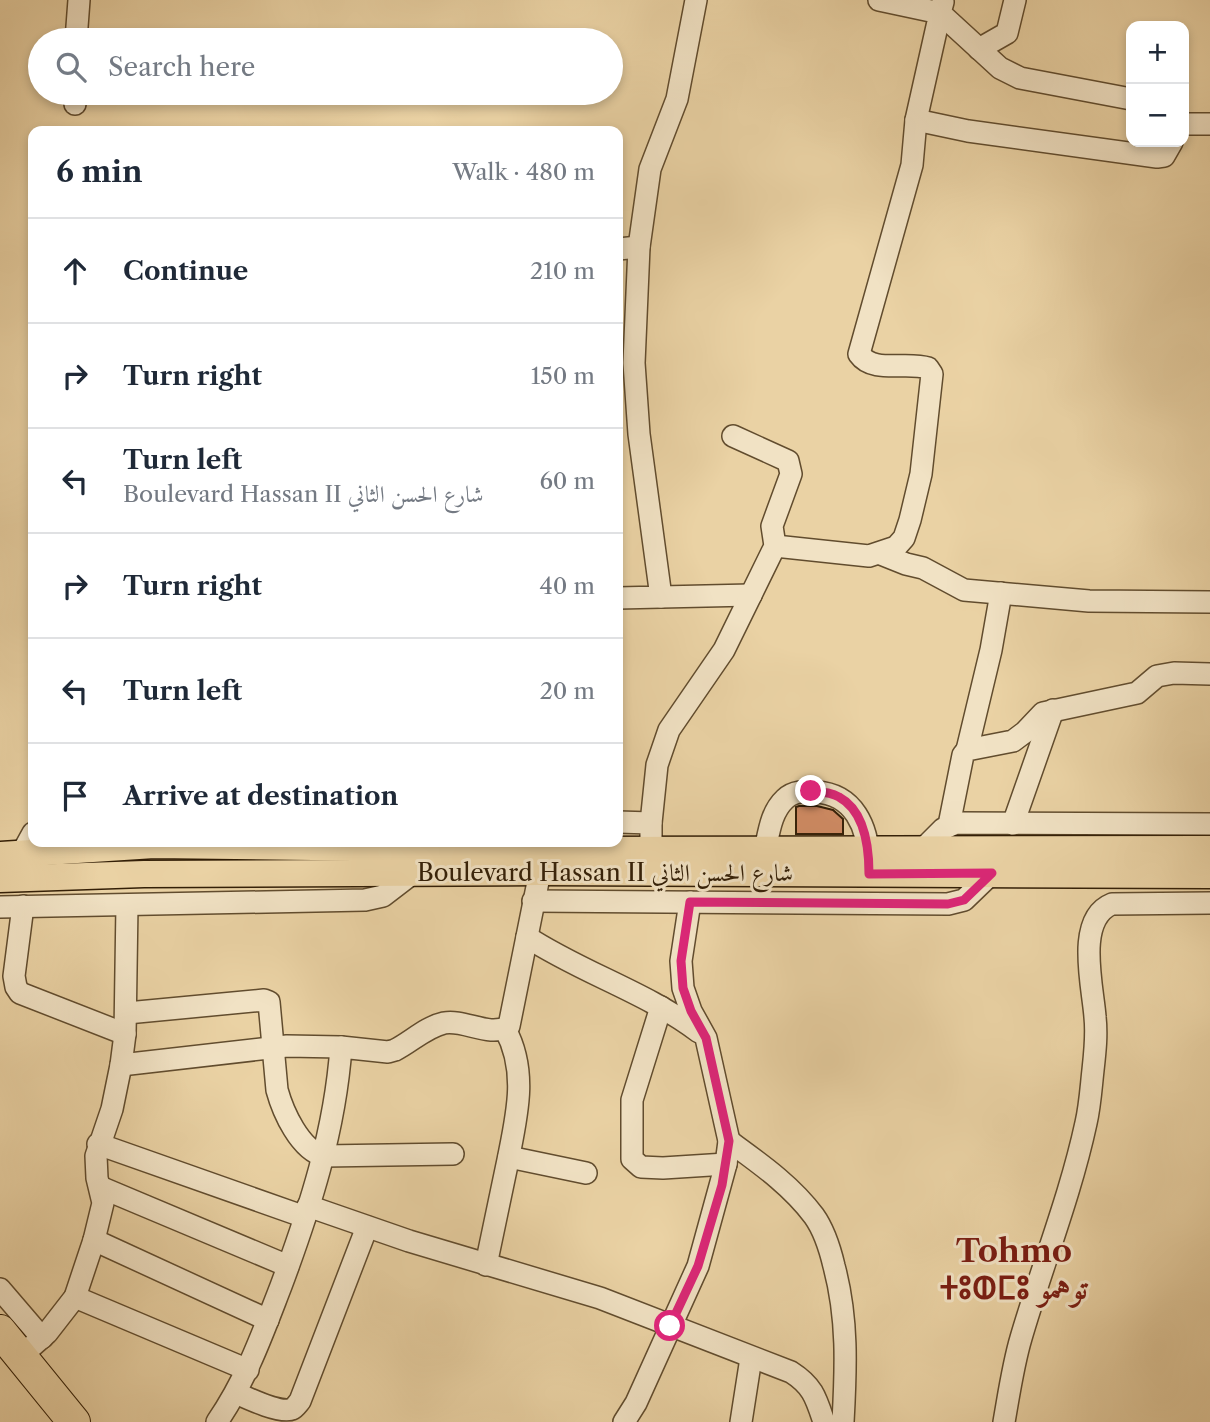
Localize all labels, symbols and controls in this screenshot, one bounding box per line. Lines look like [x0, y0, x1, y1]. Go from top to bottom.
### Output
map controls [1126, 21, 1189, 147]
button: + [1126, 21, 1189, 84]
search box [28, 28, 623, 105]
icon: search [52, 48, 90, 86]
text: Search here [108, 51, 255, 83]
button: − [1126, 84, 1189, 147]
text: 6 min [56, 153, 143, 190]
text: Walk · 480 m [452, 158, 595, 186]
icon: ahead [56, 252, 94, 290]
text: Continue [123, 255, 248, 287]
text: 210 m [530, 257, 595, 285]
icon: right [56, 357, 94, 395]
text: Turn right [123, 360, 262, 392]
text: 150 m [531, 362, 595, 390]
text: Turn left [123, 444, 242, 476]
icon: left [56, 462, 94, 500]
text: 60 m [539, 467, 595, 495]
text: Boulevard Hassan II شارع الحسن الثاني [123, 480, 484, 508]
icon: right [56, 567, 94, 605]
text: Turn right [123, 570, 262, 602]
text: 40 m [540, 572, 595, 600]
icon: left [56, 672, 94, 710]
text: Turn left [123, 675, 242, 707]
text: 20 m [540, 677, 595, 705]
route end [795, 775, 826, 806]
icon: arrive [56, 777, 94, 815]
text: Arrive at destination [123, 780, 398, 812]
street label: Boulevard Hassan II شارع الحسن الثاني [417, 858, 793, 893]
district label: Tohmo ⵜⵓⵀⵎⵓ توهمو [940, 1231, 1089, 1308]
route start [654, 1310, 685, 1341]

